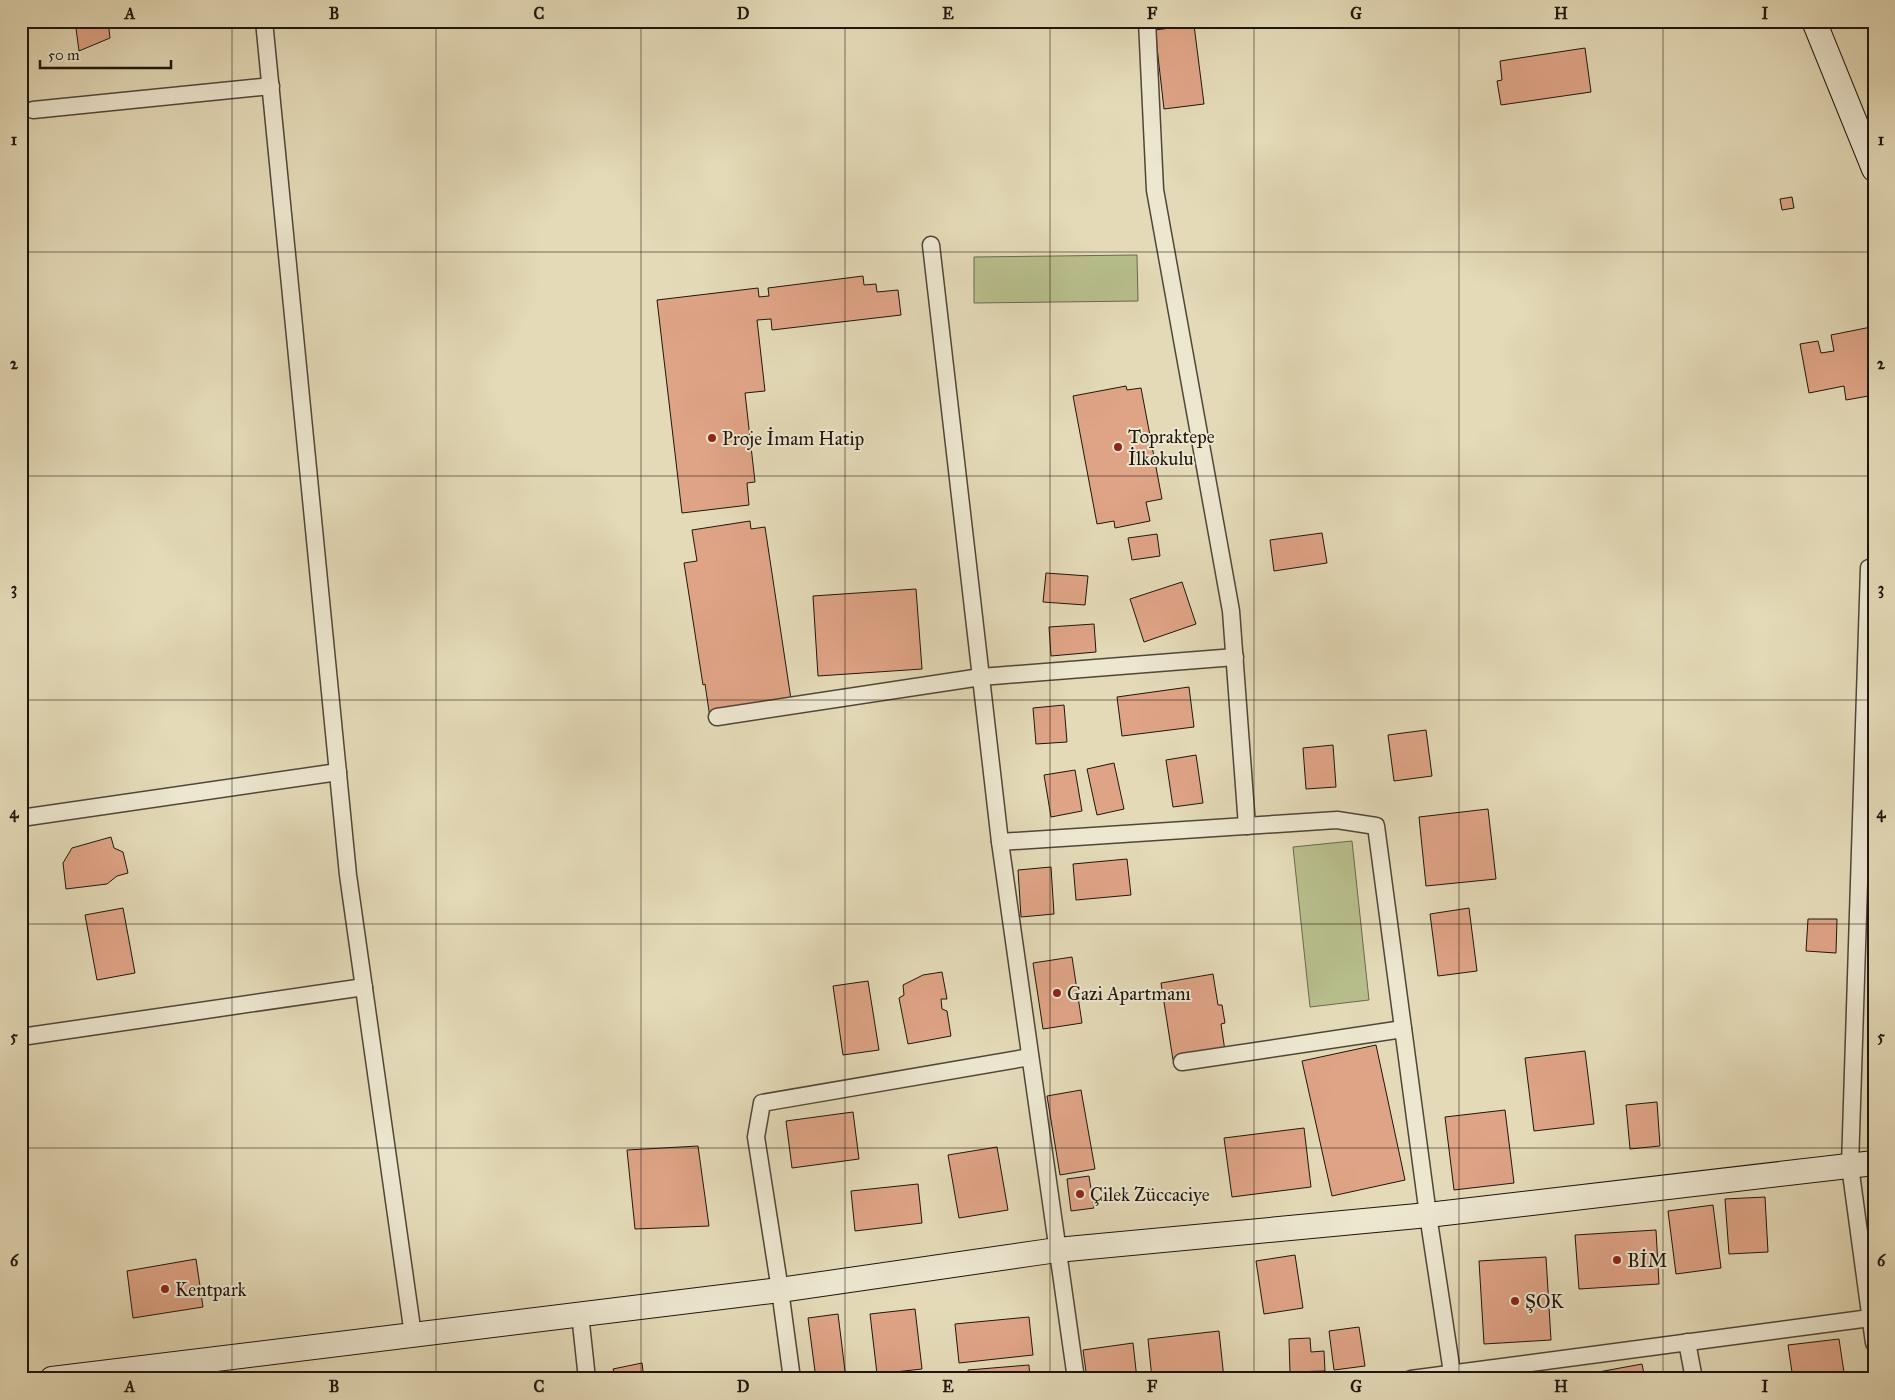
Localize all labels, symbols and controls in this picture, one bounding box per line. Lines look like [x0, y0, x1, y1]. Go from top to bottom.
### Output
text: A [124, 4, 136, 23]
text: B [329, 4, 339, 23]
text: C [534, 4, 545, 23]
text: D [737, 4, 750, 23]
text: E [942, 4, 954, 23]
text: F [1147, 4, 1158, 23]
text: G [1350, 4, 1362, 23]
text: H [1554, 4, 1568, 23]
text: I [1762, 4, 1769, 23]
scale bar [40, 38, 171, 70]
text: 50 m [48, 46, 80, 64]
text: 1 [11, 130, 18, 149]
text: 1 [1878, 130, 1885, 149]
text: 2 [10, 354, 19, 373]
text: 2 [1877, 354, 1886, 373]
place label: Topraktepe İlkokulu [1128, 425, 1215, 470]
place label: Proje İmam Hatip [722, 427, 864, 450]
marker: Proje İmam Hatip [706, 432, 718, 444]
marker: Topraktepe İlkokulu [1112, 441, 1124, 453]
text: 3 [11, 579, 17, 599]
text: 3 [1878, 579, 1884, 599]
text: 4 [10, 803, 20, 823]
text: 4 [1877, 803, 1887, 823]
place label: Gazi Apartmanı [1067, 982, 1191, 1005]
marker: Gazi Apartmanı [1051, 987, 1063, 999]
text: 5 [10, 1027, 18, 1046]
text: 5 [1877, 1027, 1885, 1046]
place label: Çilek Züccaciye [1090, 1183, 1210, 1206]
marker: Çilek Züccaciye [1074, 1188, 1086, 1200]
place label: BİM [1627, 1249, 1667, 1272]
text: 6 [10, 1251, 19, 1270]
text: 6 [1877, 1251, 1886, 1270]
marker: BİM [1611, 1254, 1623, 1266]
place label: Kentpark [175, 1278, 247, 1301]
marker: Kentpark [159, 1283, 171, 1295]
place label: ŞOK [1525, 1290, 1564, 1313]
marker: ŞOK [1509, 1295, 1521, 1307]
text: A [124, 1377, 136, 1396]
text: B [329, 1377, 339, 1396]
text: C [534, 1377, 545, 1396]
text: D [737, 1377, 750, 1396]
text: E [942, 1377, 954, 1396]
text: F [1147, 1377, 1158, 1396]
text: G [1350, 1377, 1362, 1396]
text: H [1554, 1377, 1568, 1396]
text: I [1762, 1377, 1769, 1396]

